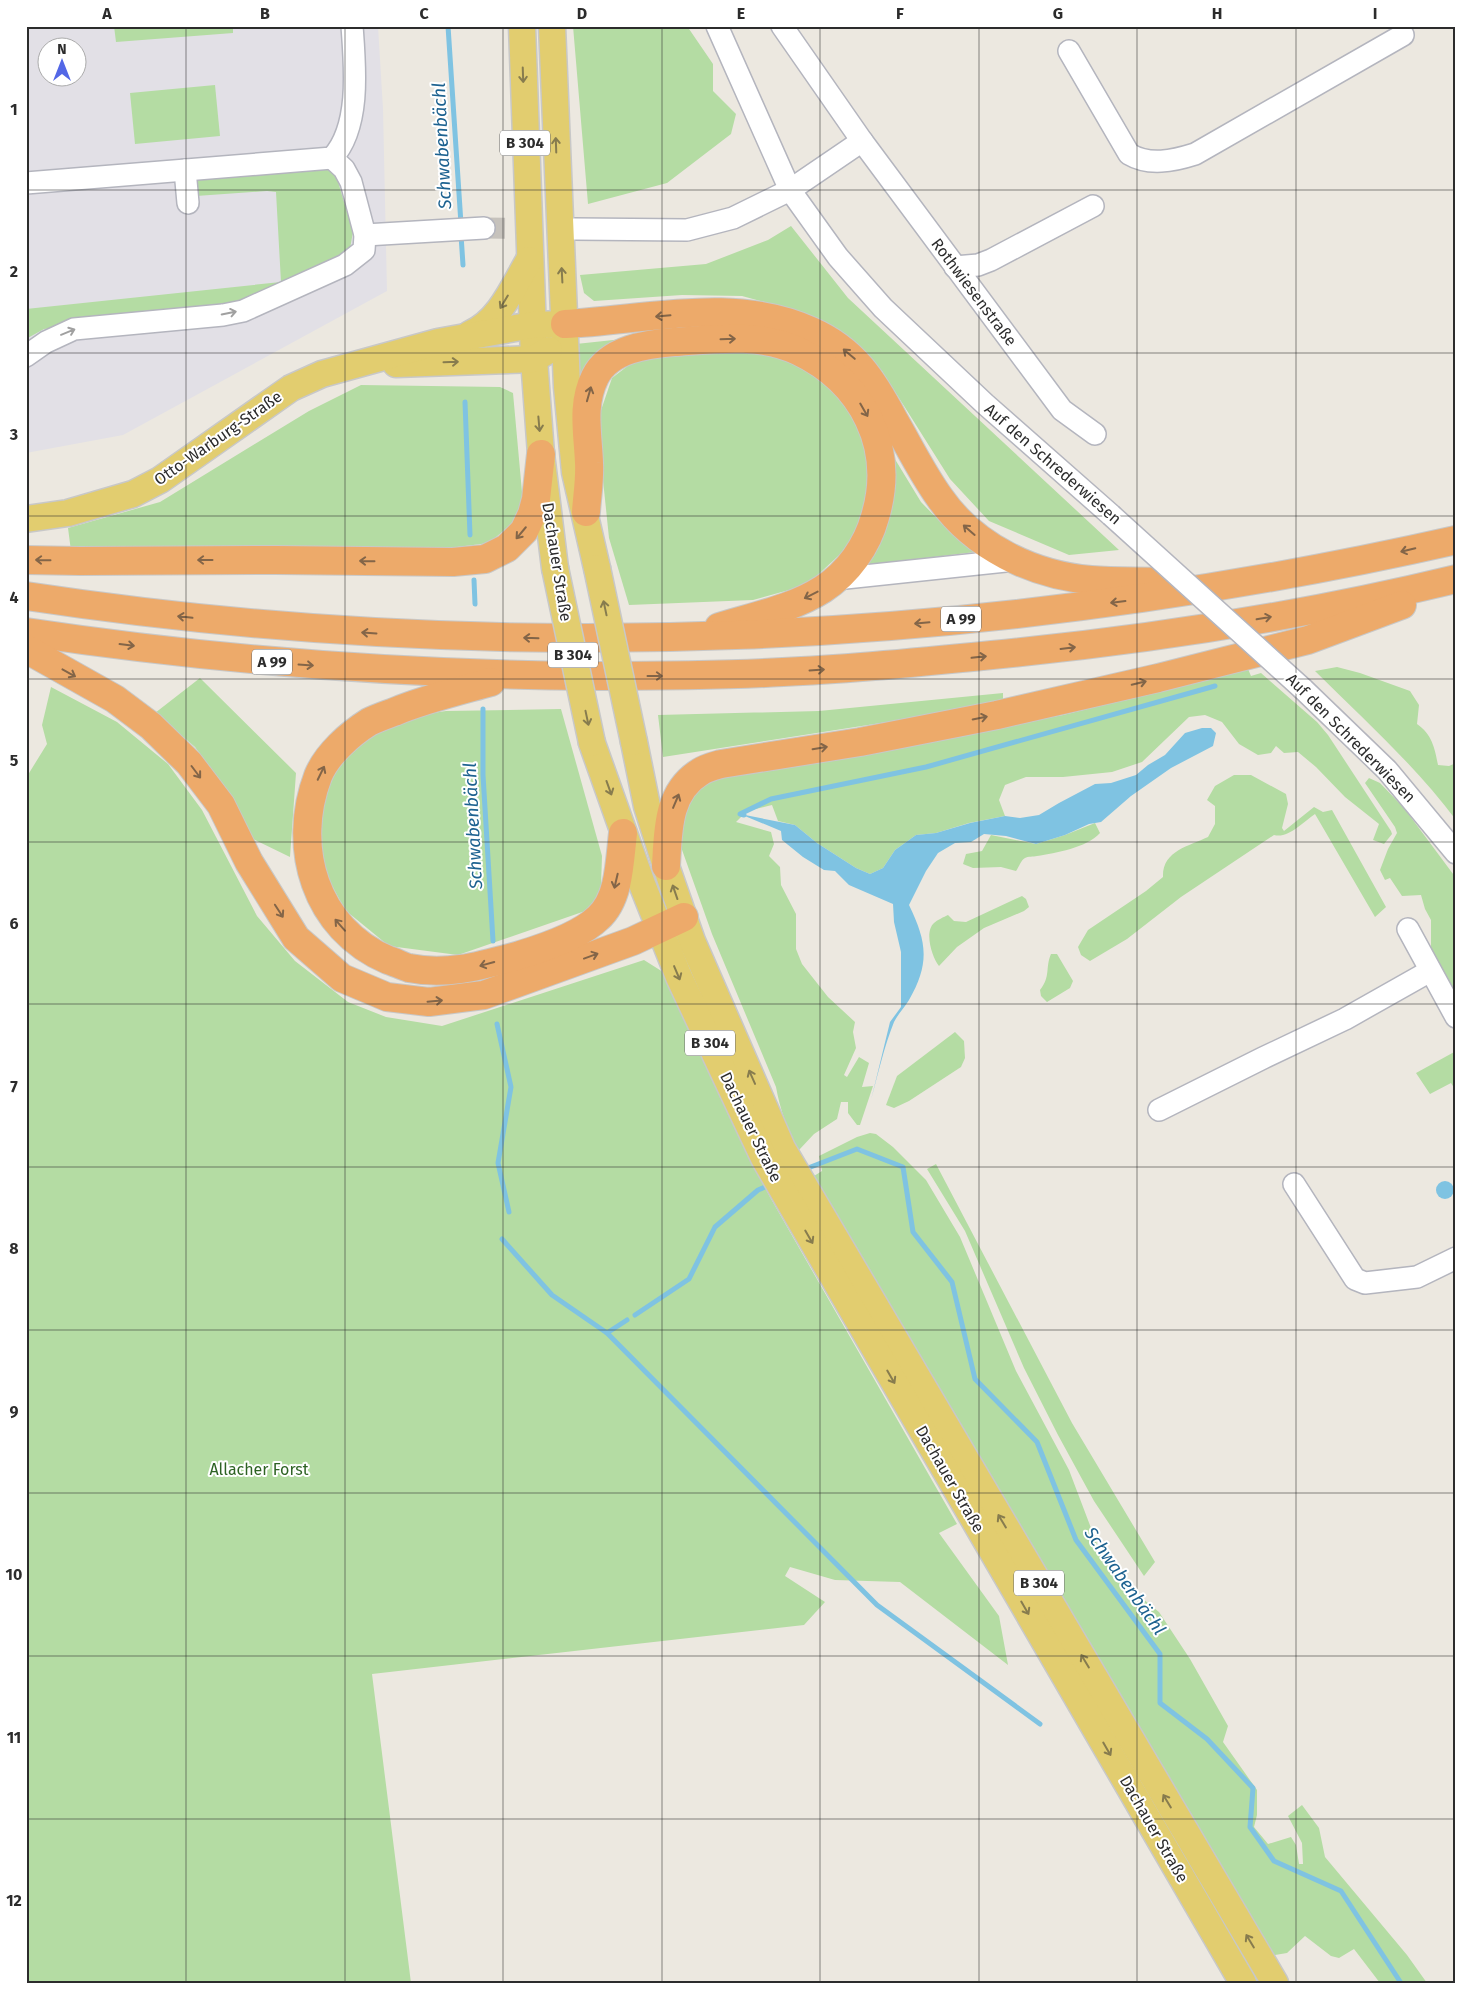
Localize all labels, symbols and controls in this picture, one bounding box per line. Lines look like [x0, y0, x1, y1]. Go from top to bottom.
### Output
text: A [101, 4, 112, 23]
text: B [260, 4, 270, 23]
text: C [419, 4, 429, 23]
text: D [577, 4, 587, 23]
text: E [737, 4, 745, 23]
text: F [896, 4, 904, 23]
text: G [1053, 4, 1063, 23]
text: H [1212, 4, 1222, 23]
text: I [1373, 4, 1377, 23]
north arrow [38, 38, 88, 88]
text: N [57, 41, 67, 58]
one-way arrow [518, 66, 528, 83]
water label: Schwabenbächl [428, 82, 456, 211]
text: 1 [10, 100, 18, 119]
road number: B 304 [500, 130, 550, 156]
one-way arrow [552, 138, 561, 154]
street label: Rothwiesenstraße [927, 234, 1021, 350]
text: 2 [10, 262, 18, 281]
one-way arrow [558, 267, 567, 283]
one-way arrow [499, 295, 509, 309]
one-way arrow [221, 308, 237, 318]
one-way arrow [655, 311, 671, 321]
one-way arrow [60, 327, 75, 336]
one-way arrow [719, 334, 735, 343]
one-way arrow [842, 349, 855, 360]
one-way arrow [443, 357, 459, 367]
street label: Otto-Warburg-Straße [150, 387, 286, 489]
one-way arrow [585, 387, 595, 403]
street label: Auf den Schrederwiesen [981, 399, 1125, 529]
one-way arrow [859, 403, 869, 417]
one-way arrow [534, 416, 543, 432]
text: 3 [9, 425, 18, 444]
street label: Dachauer Straße [538, 501, 576, 623]
one-way arrow [963, 525, 976, 536]
one-way arrow [515, 527, 526, 540]
one-way arrow [1401, 546, 1417, 555]
one-way arrow [197, 555, 214, 565]
one-way arrow [35, 556, 51, 565]
one-way arrow [360, 556, 376, 566]
text: 4 [9, 588, 19, 607]
one-way arrow [804, 590, 819, 600]
one-way arrow [1110, 597, 1126, 607]
one-way arrow [600, 601, 610, 617]
road number: A 99 [941, 606, 981, 632]
one-way arrow [178, 612, 194, 622]
one-way arrow [1255, 613, 1271, 623]
one-way arrow [914, 618, 930, 628]
one-way arrow [361, 628, 377, 637]
one-way arrow [523, 634, 539, 643]
one-way arrow [118, 641, 134, 651]
road number: B 304 [548, 642, 598, 668]
one-way arrow [1060, 643, 1076, 653]
road number: A 99 [252, 650, 292, 674]
one-way arrow [971, 652, 987, 662]
one-way arrow [297, 660, 313, 669]
one-way arrow [809, 666, 825, 675]
one-way arrow [61, 669, 76, 678]
street label: Auf den Schrederwiesen [1282, 669, 1420, 807]
one-way arrow [646, 671, 663, 681]
one-way arrow [1130, 678, 1146, 687]
one-way arrow [583, 710, 592, 726]
one-way arrow [972, 713, 988, 723]
one-way arrow [812, 743, 828, 753]
text: 5 [10, 751, 19, 770]
water label: Schwabenbächl [459, 762, 487, 891]
one-way arrow [191, 765, 202, 778]
one-way arrow [317, 766, 326, 781]
one-way arrow [605, 780, 614, 795]
one-way arrow [671, 794, 681, 809]
one-way arrow [611, 873, 620, 889]
one-way arrow [670, 884, 679, 900]
one-way arrow [274, 904, 284, 918]
text: 6 [9, 914, 19, 933]
one-way arrow [334, 918, 346, 931]
one-way arrow [582, 951, 598, 960]
one-way arrow [480, 959, 496, 969]
one-way arrow [673, 965, 683, 980]
one-way arrow [427, 996, 443, 1006]
road number: B 304 [685, 1030, 735, 1056]
street label: Dachauer Straße [716, 1069, 786, 1185]
one-way arrow [747, 1070, 757, 1085]
text: 7 [10, 1077, 18, 1096]
one-way arrow [805, 1229, 815, 1243]
text: 8 [9, 1239, 19, 1258]
one-way arrow [886, 1370, 896, 1385]
text: 9 [10, 1402, 19, 1421]
street label: Dachauer Straße [912, 1422, 988, 1536]
park label: Allacher Forst [209, 1460, 309, 1479]
one-way arrow [997, 1514, 1007, 1528]
water label: Schwabenbächl [1079, 1522, 1170, 1639]
text: 10 [6, 1565, 22, 1584]
road number: B 304 [1014, 1570, 1064, 1596]
one-way arrow [1021, 1601, 1031, 1615]
one-way arrow [1079, 1654, 1089, 1668]
text: 11 [7, 1728, 21, 1747]
one-way arrow [1103, 1741, 1113, 1756]
street label: Dachauer Straße [1116, 1772, 1192, 1886]
one-way arrow [1162, 1794, 1172, 1808]
text: 12 [6, 1891, 22, 1910]
one-way arrow [1244, 1934, 1254, 1948]

